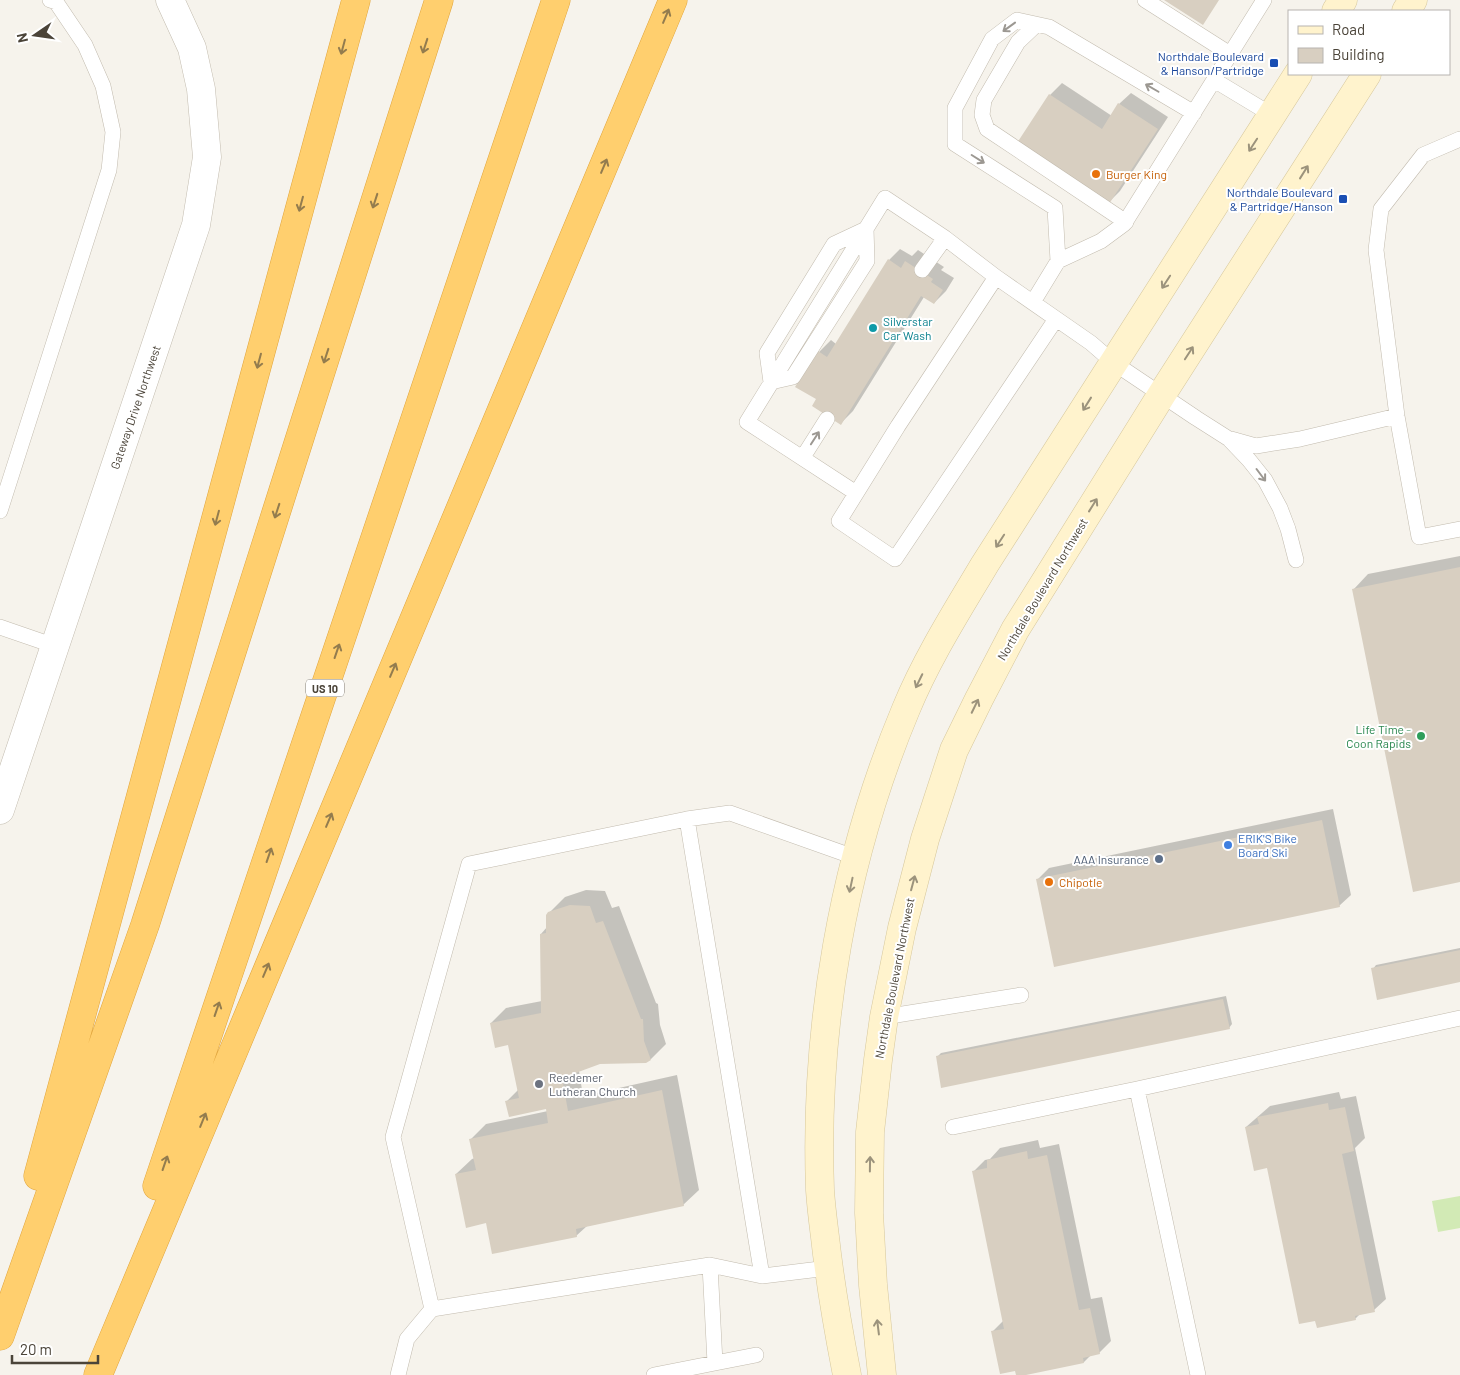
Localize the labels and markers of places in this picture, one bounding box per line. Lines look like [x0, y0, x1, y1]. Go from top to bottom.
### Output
place label: Northdale Boulevard & Hanson/Partridge [1158, 49, 1264, 77]
marker: Northdale Boulevard & Hanson/Partridge [1268, 57, 1280, 69]
place label: Burger King [1106, 167, 1167, 181]
marker: Burger King [1090, 168, 1102, 180]
place label: Northdale Boulevard & Partridge/Hanson [1227, 185, 1333, 213]
marker: Northdale Boulevard & Partridge/Hanson [1337, 193, 1349, 205]
place label: Silverstar Car Wash [883, 314, 933, 342]
marker: Silverstar Car Wash [867, 322, 879, 334]
place label: Life Time - Coon Rapids [1346, 722, 1411, 750]
marker: Life Time - Coon Rapids [1415, 730, 1427, 742]
place label: ERIK'S Bike Board Ski [1238, 831, 1297, 859]
marker: ERIK'S Bike Board Ski [1222, 839, 1234, 851]
place label: AAA Insurance [1074, 852, 1149, 866]
marker: AAA Insurance [1153, 853, 1165, 865]
place label: Chipotle [1059, 875, 1102, 889]
marker: Chipotle [1043, 876, 1055, 888]
place label: Reedemer Lutheran Church [549, 1070, 636, 1098]
marker: Reedemer Lutheran Church [533, 1078, 545, 1090]

